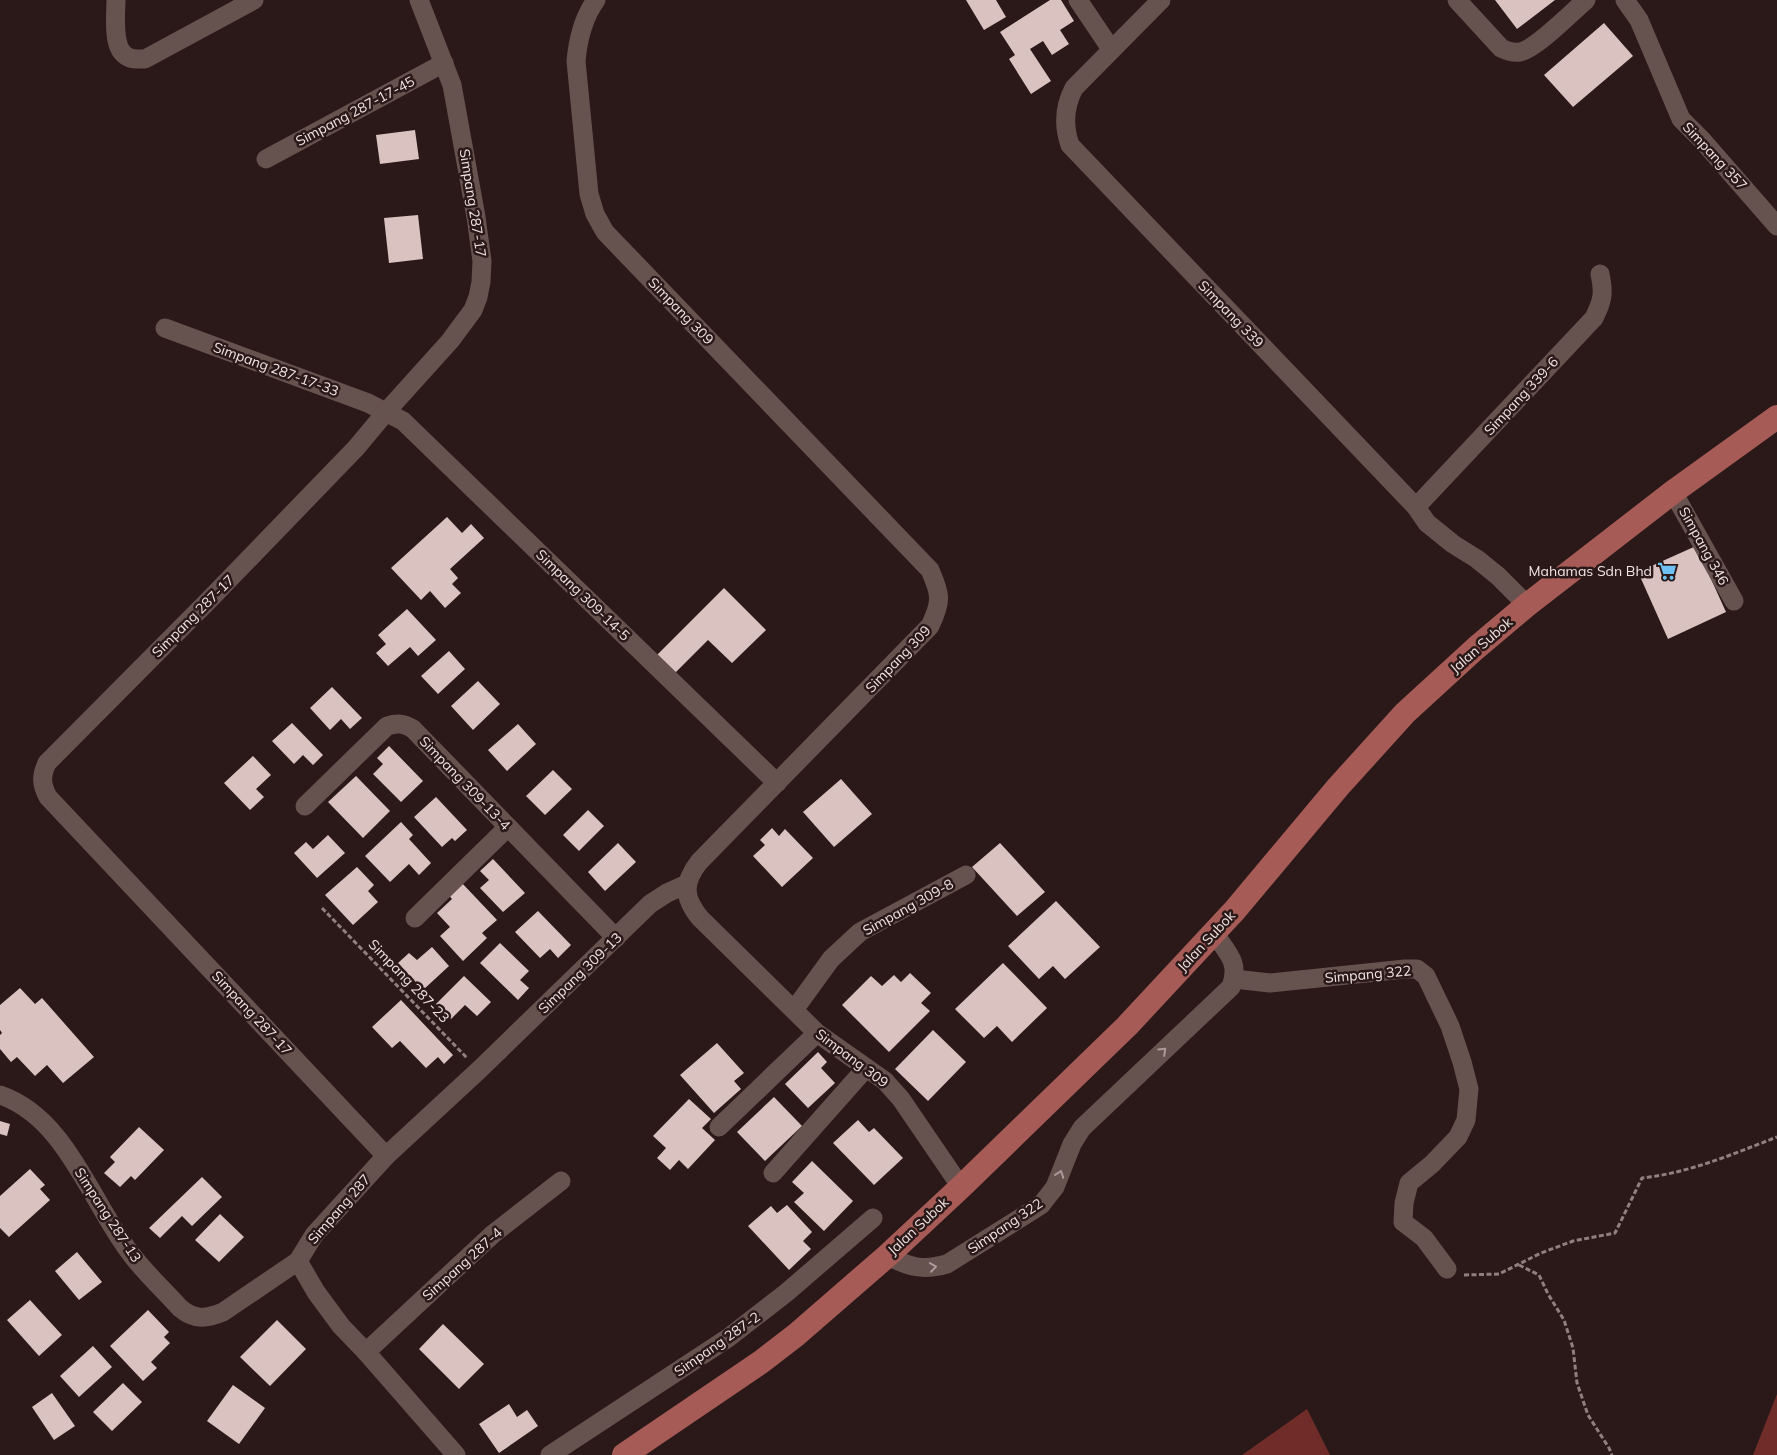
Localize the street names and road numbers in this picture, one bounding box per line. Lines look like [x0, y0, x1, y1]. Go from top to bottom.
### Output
street label: Simpang 287-17-45 [292, 72, 418, 150]
street label: Simpang 357 [1679, 118, 1751, 194]
street label: Simpang 287-17 [456, 148, 490, 258]
street label: Simpang 309 [644, 274, 718, 348]
street label: Simpang 339 [1194, 277, 1268, 351]
street label: Simpang 287-17-33 [211, 338, 341, 400]
street label: Simpang 339-6 [1480, 353, 1562, 439]
street label: Simpang 346 [1675, 504, 1733, 588]
street label: Simpang 309-14-5 [532, 546, 634, 644]
street label: Simpang 287-17 [148, 571, 238, 661]
street label: Jalan Subok [1446, 612, 1517, 677]
street label: Simpang 309 [861, 622, 935, 696]
street label: Simpang 309-13-4 [416, 732, 515, 834]
street label: Simpang 309-8 [859, 875, 957, 939]
street label: Jalan Subok [1173, 906, 1239, 975]
street label: Simpang 309-13 [534, 929, 626, 1017]
street label: Simpang 287-23 [365, 935, 453, 1027]
street label: Simpang 322 [1324, 961, 1412, 987]
street label: Simpang 287-17 [208, 967, 296, 1059]
street label: Simpang 309 [812, 1025, 892, 1091]
street label: Simpang 287-13 [71, 1164, 145, 1266]
street label: Simpang 287 [304, 1170, 374, 1248]
street label: Jalan Subok [884, 1193, 953, 1259]
street label: Simpang 322 [964, 1194, 1046, 1258]
street label: Simpang 287-4 [418, 1223, 506, 1304]
street label: Simpang 287-2 [670, 1308, 764, 1380]

